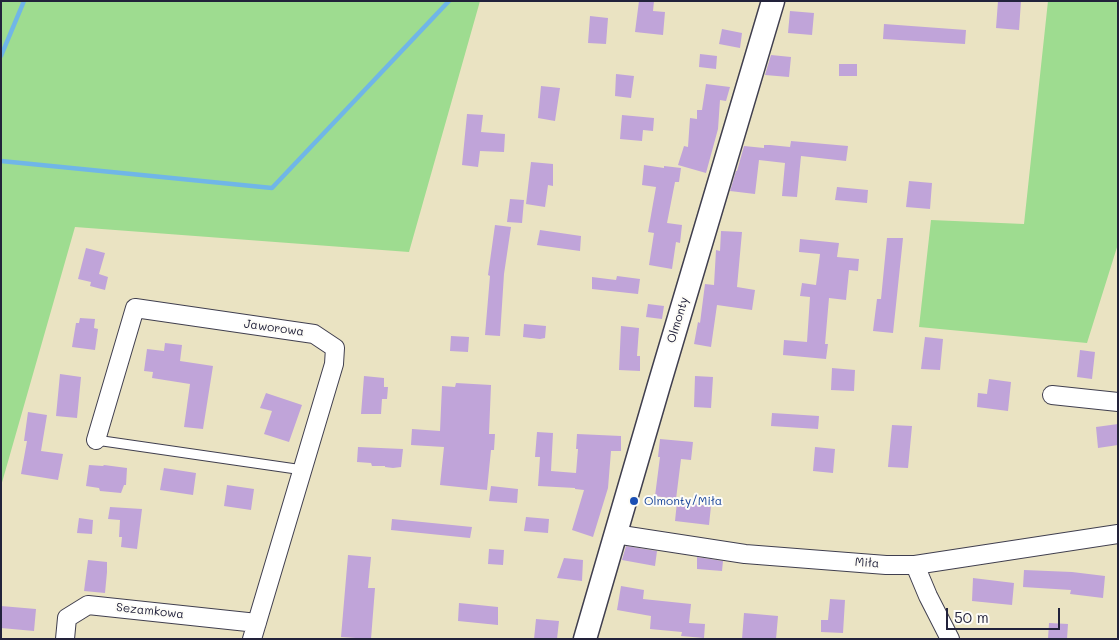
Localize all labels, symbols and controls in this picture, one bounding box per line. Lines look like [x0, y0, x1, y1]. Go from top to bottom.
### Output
street label: Olmonty [664, 295, 692, 345]
street label: Jaworowa [243, 317, 305, 339]
place label: Olmonty/Miła [644, 494, 722, 508]
marker: Olmonty/Miła [628, 495, 640, 507]
street label: Miła [854, 555, 880, 571]
scale bar [949, 598, 1063, 630]
street label: Sezamkowa [115, 600, 185, 622]
text: 50 m [954, 607, 989, 627]

